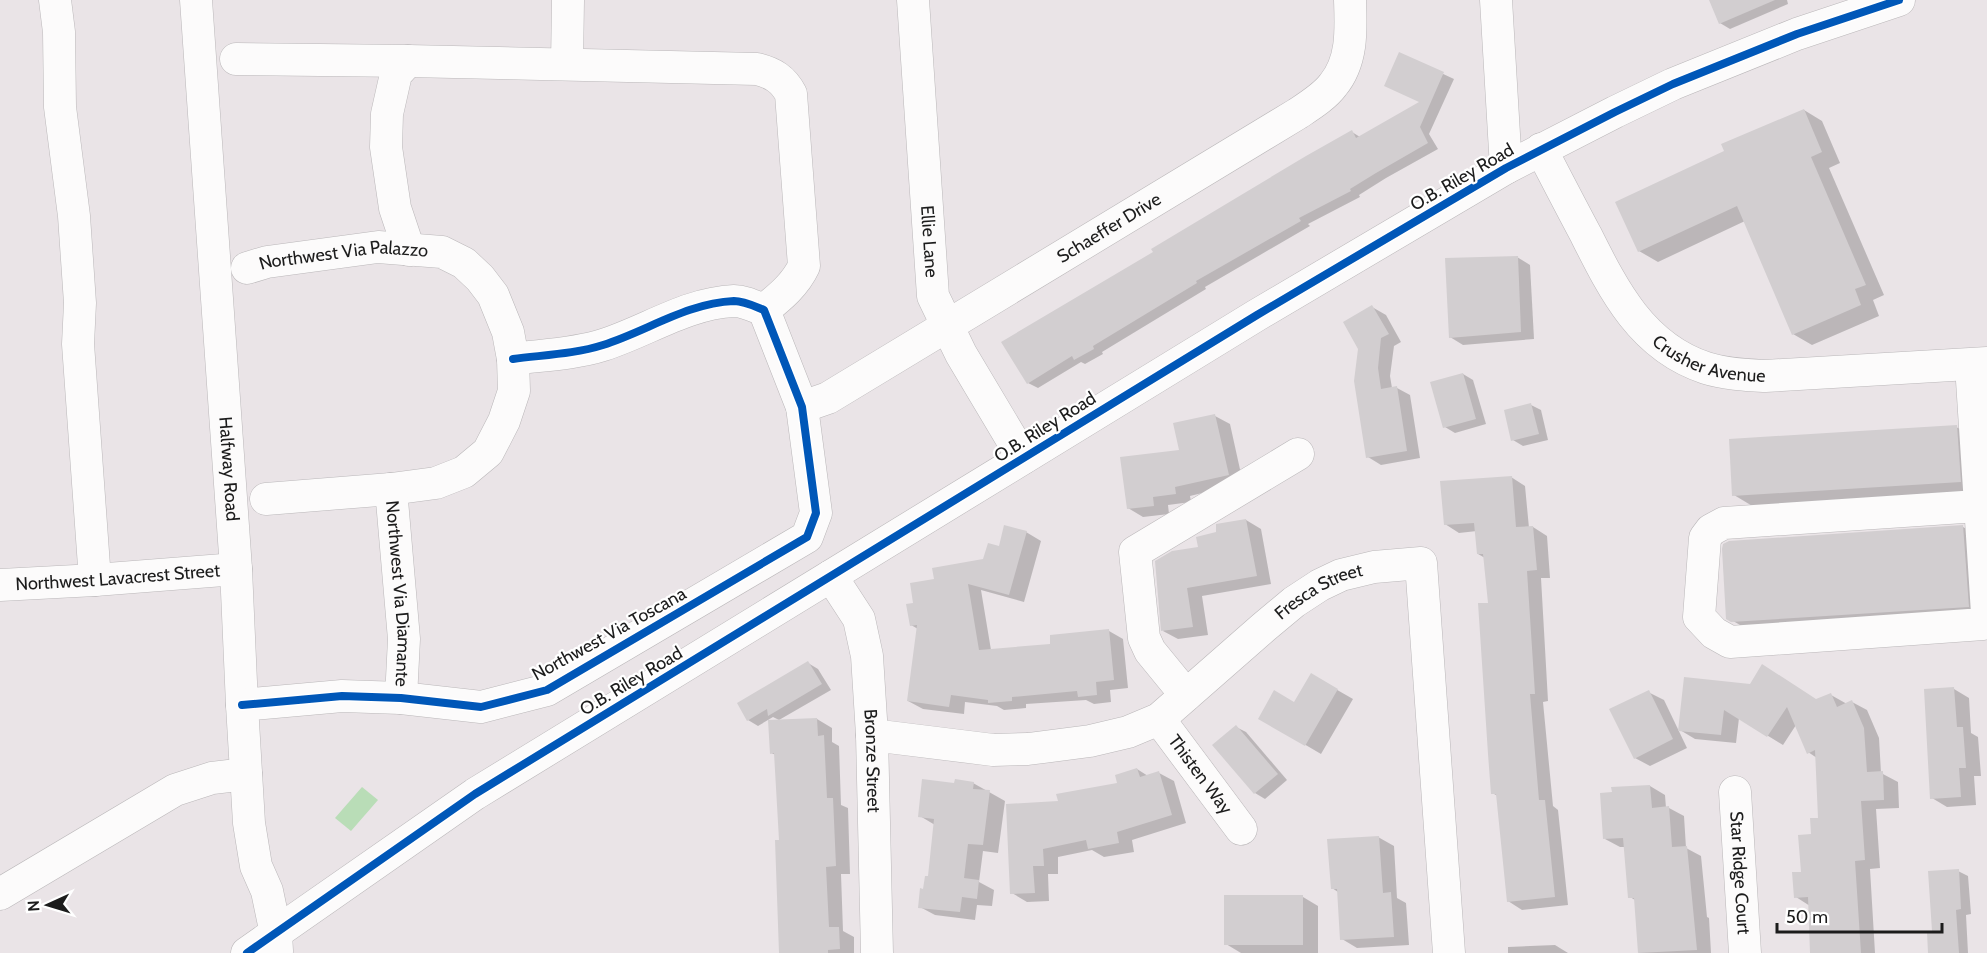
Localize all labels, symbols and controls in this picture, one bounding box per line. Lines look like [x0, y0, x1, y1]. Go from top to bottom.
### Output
street label: O.B. Riley Road [1406, 138, 1518, 216]
street label: Schaeffer Drive [1053, 188, 1165, 268]
street label: Ellie Lane [916, 205, 943, 278]
street label: Northwest Via Palazzo [256, 236, 429, 275]
street label: Crusher Avenue [1648, 330, 1766, 387]
street label: O.B. Riley Road [990, 387, 1100, 467]
street label: Halfway Road [214, 416, 244, 522]
street label: Northwest Via Diamante [381, 500, 415, 687]
street label: Northwest Lavacrest Street [15, 559, 221, 595]
street label: Fresca Street [1270, 559, 1365, 624]
street label: Northwest Via Toscana [528, 582, 690, 685]
street label: O.B. Riley Road [576, 642, 686, 720]
street label: Bronze Street [859, 708, 885, 813]
street label: Thisten Way [1163, 730, 1237, 818]
street label: Star Ridge Court [1725, 811, 1755, 935]
north arrow [18, 875, 78, 935]
scale bar [1777, 896, 1942, 934]
text: N [24, 900, 43, 912]
text: 50 m [1786, 906, 1828, 928]

